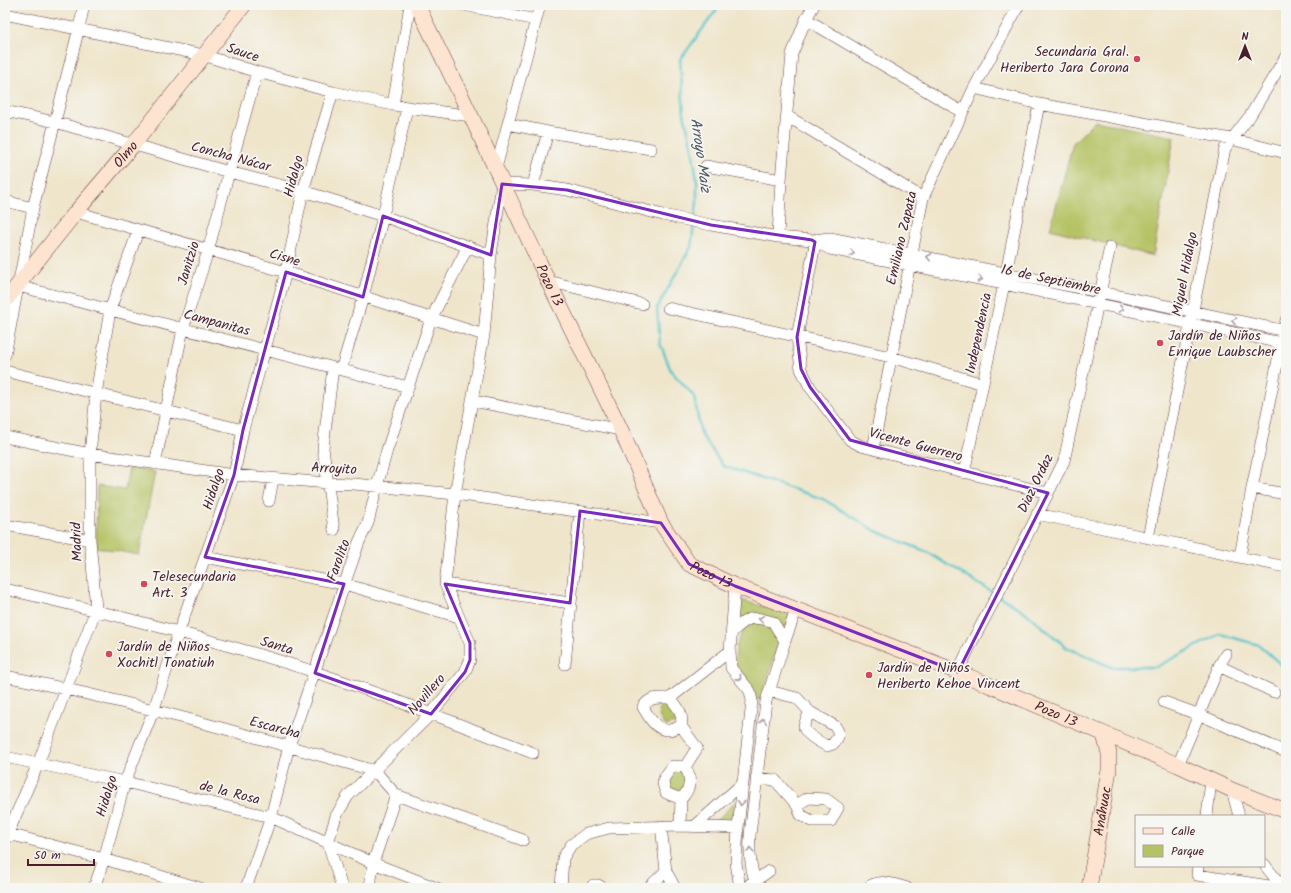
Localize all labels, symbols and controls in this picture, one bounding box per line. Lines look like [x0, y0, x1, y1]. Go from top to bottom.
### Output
north arrow [1225, 26, 1265, 66]
text: N [1242, 28, 1249, 46]
street label: Sauce [223, 37, 263, 69]
place label: Secundaria Gral. Heriberto Jara Corona [1000, 41, 1129, 79]
marker: Secundaria Gral. Heriberto Jara Corona [1132, 54, 1142, 64]
water label: Arroyo Maiz [683, 116, 717, 195]
street label: Olmo [108, 136, 144, 173]
street label: Concha Nácar [188, 136, 274, 179]
street label: Hidalgo [278, 153, 310, 200]
street label: Emiliano Zapata [880, 189, 923, 287]
street label: Miguel Hidalgo [1166, 230, 1204, 318]
street label: Janitzio [172, 238, 206, 288]
street label: Cisne [266, 243, 304, 273]
one-way arrow [849, 249, 855, 257]
one-way arrow [926, 253, 932, 261]
street label: 16 de Septiembre [999, 259, 1103, 301]
street label: Pozo 13 [530, 261, 569, 310]
one-way arrow [977, 274, 983, 283]
street label: Independencia [960, 291, 998, 376]
street label: Campanitas [181, 304, 253, 342]
one-way arrow [1117, 304, 1124, 312]
one-way arrow [1231, 317, 1237, 325]
place label: Jardín de Niños Enrique Laubscher [1168, 325, 1277, 363]
marker: Jardín de Niños Enrique Laubscher [1155, 338, 1165, 348]
street label: Vicente Guerrero [866, 422, 965, 468]
street label: Diaz Ordaz [1012, 450, 1060, 517]
street label: Arroyito [311, 457, 357, 481]
street label: Hidalgo [197, 466, 231, 513]
street label: Madrid [65, 521, 89, 562]
street label: Farolito [321, 536, 357, 584]
street label: Pozo 13 [686, 556, 736, 595]
place label: Telesecundaria Art. 3 [152, 566, 236, 604]
marker: Telesecundaria Art. 3 [139, 579, 149, 589]
one-way arrow [758, 615, 765, 624]
street label: Santa [257, 631, 296, 661]
place label: Jardín de Niños Xochitl Tonatiuh [117, 636, 214, 674]
marker: Jardín de Niños Xochitl Tonatiuh [104, 649, 114, 659]
place label: Jardín de Niños Heriberto Kehoe Vincent [877, 657, 1021, 695]
street label: Novillero [402, 669, 451, 720]
marker: Jardín de Niños Heriberto Kehoe Vincent [864, 670, 874, 680]
one-way arrow [734, 673, 741, 681]
street label: Pozo 13 [1031, 696, 1081, 733]
street label: Escarcha [247, 711, 303, 745]
one-way arrow [758, 718, 767, 724]
street label: Hidalgo [90, 773, 124, 820]
street label: de la Rosa [197, 775, 262, 811]
street label: Anáhuac [1088, 785, 1118, 838]
one-way arrow [737, 800, 746, 806]
legend [1135, 815, 1265, 867]
text: Calle [1171, 822, 1196, 841]
scale bar [28, 841, 94, 867]
text: Parque [1171, 842, 1205, 861]
text: 50 m [34, 846, 61, 865]
one-way arrow [746, 847, 754, 853]

